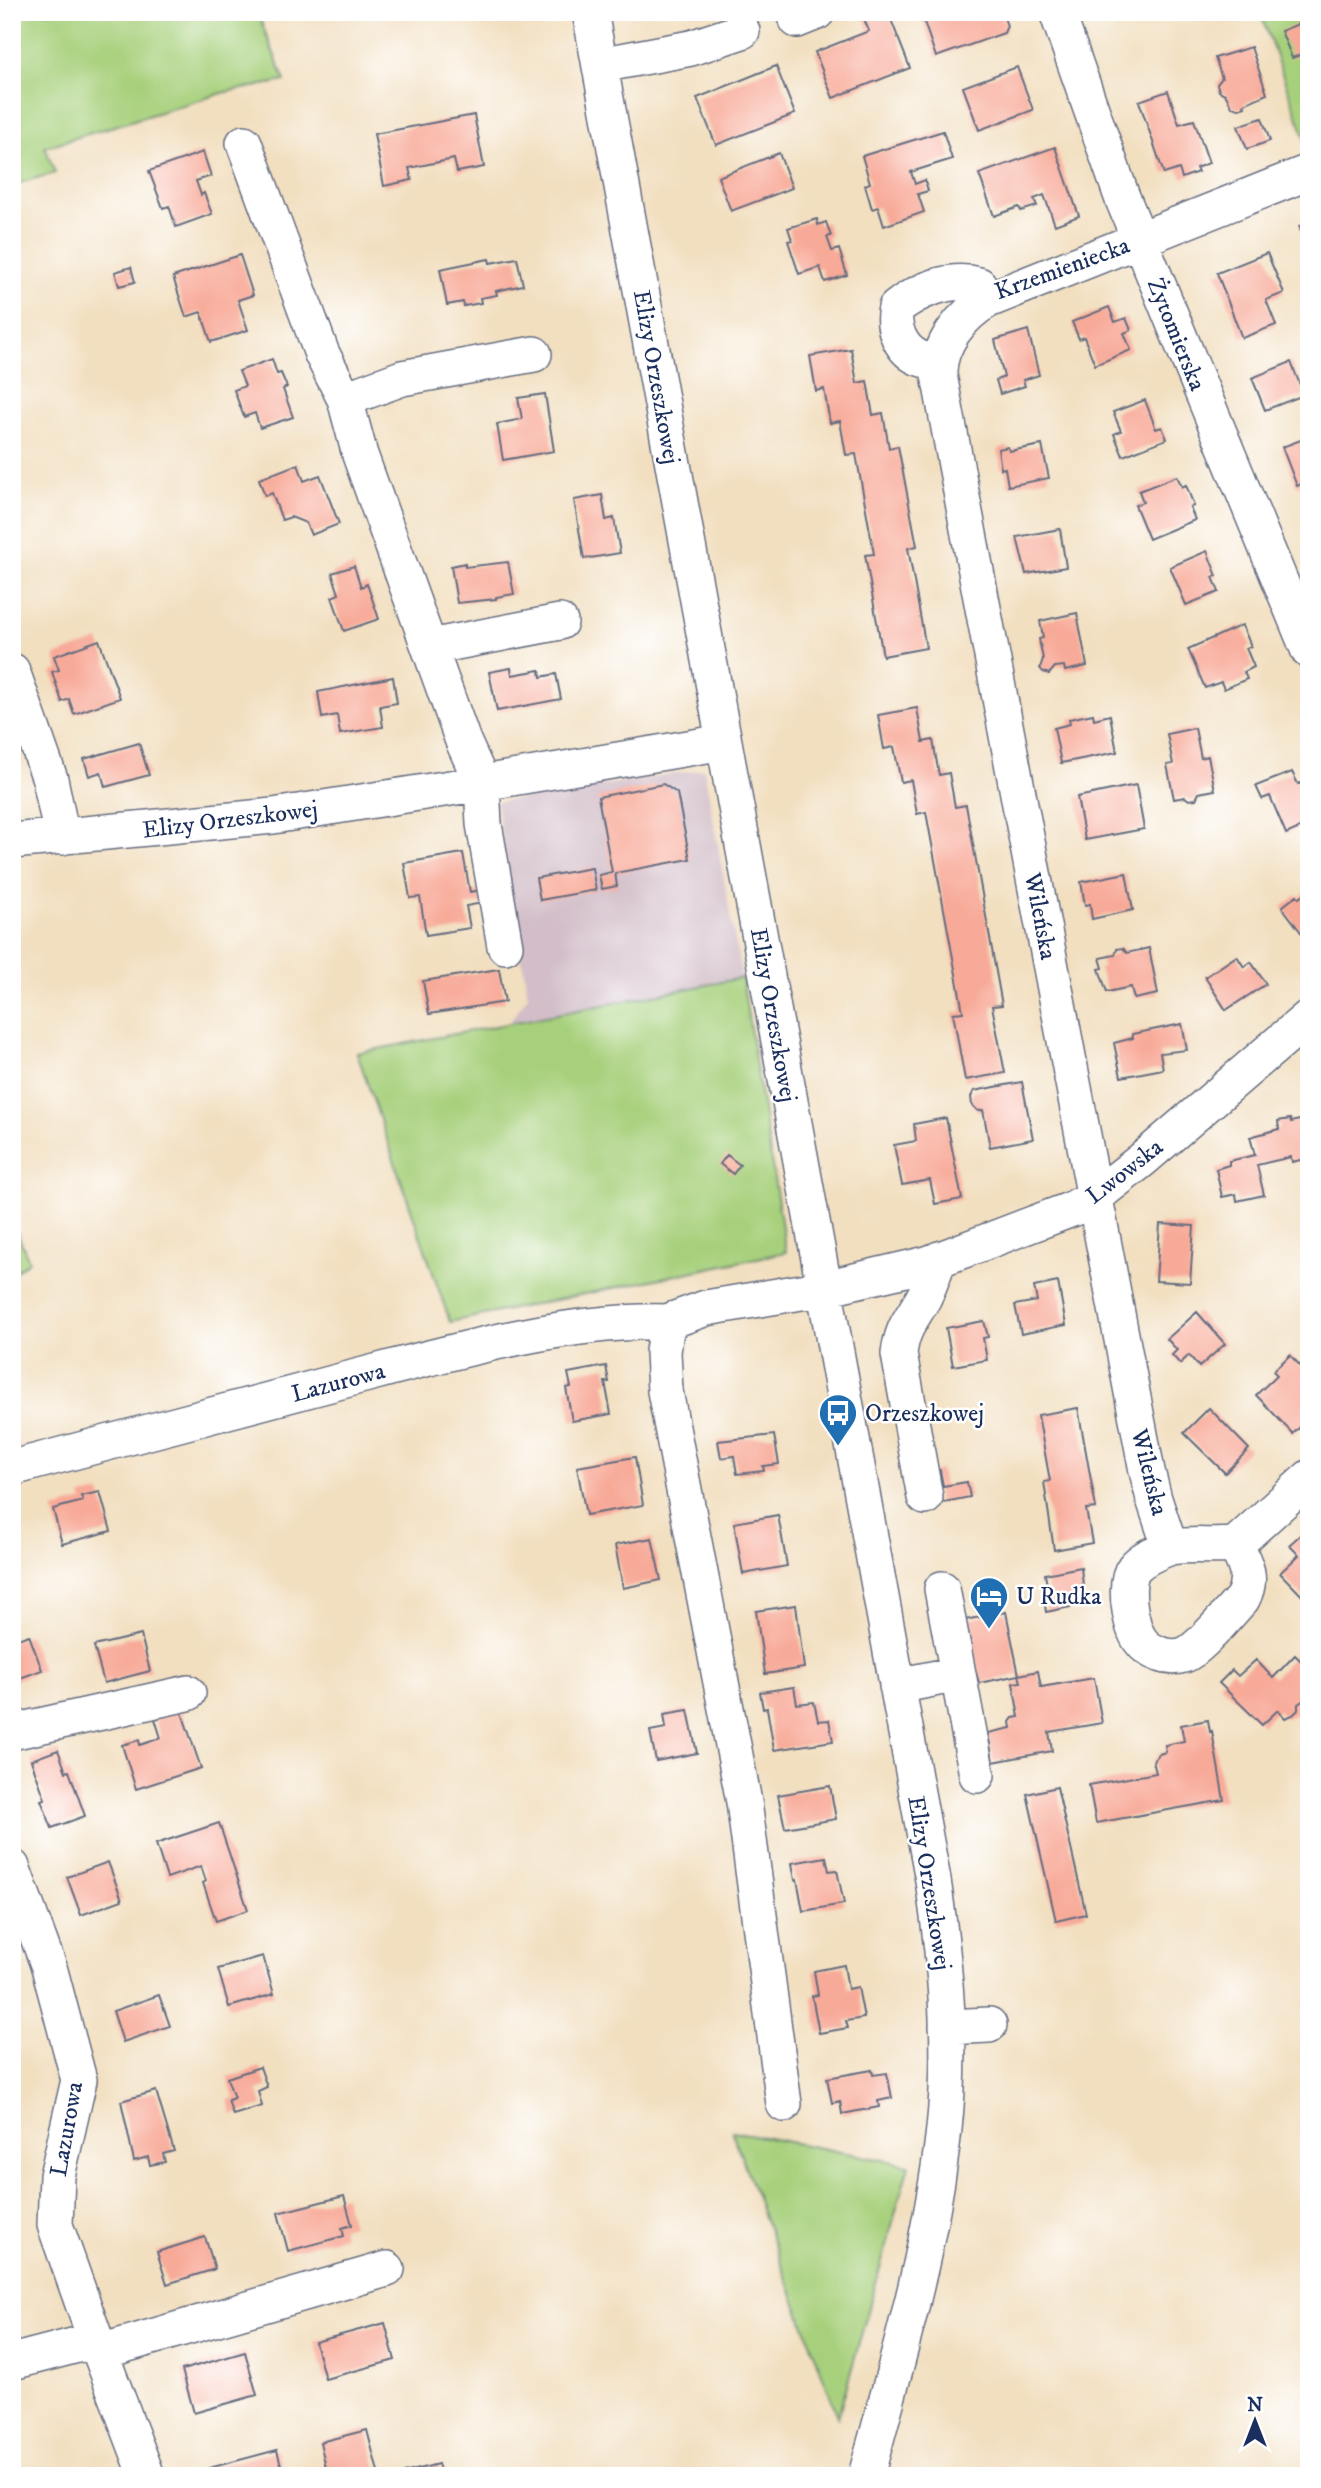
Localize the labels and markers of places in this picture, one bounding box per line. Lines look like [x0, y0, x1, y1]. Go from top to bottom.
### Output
bus stop icon: Orzeszkowej [817, 1392, 859, 1447]
place label: Orzeszkowej [865, 1399, 984, 1429]
hotel icon: U Rudka [968, 1575, 1010, 1630]
place label: U Rudka [1016, 1582, 1102, 1612]

